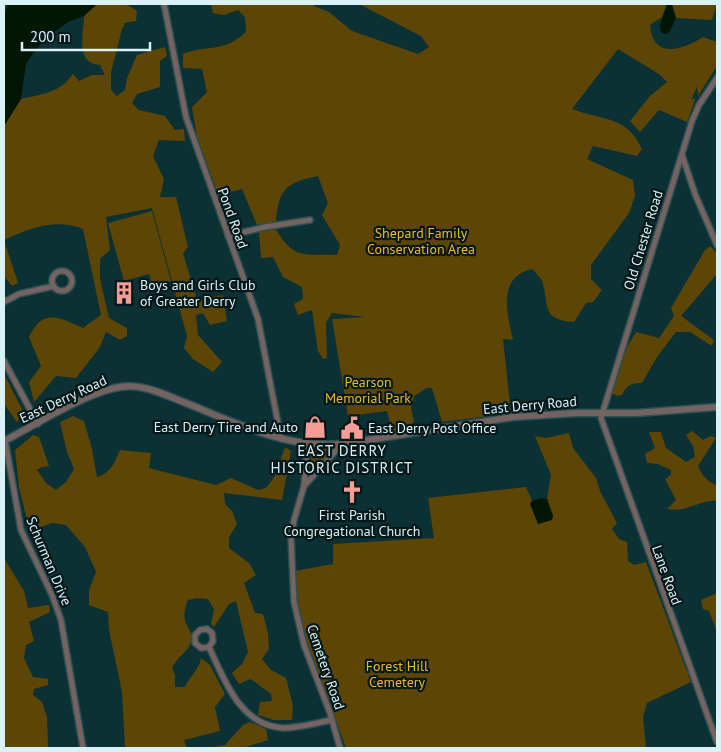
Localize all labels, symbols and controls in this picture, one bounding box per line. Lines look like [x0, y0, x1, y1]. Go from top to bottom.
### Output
scale bar [22, 20, 150, 52]
text: 200 m [30, 27, 71, 46]
street label: Pond Road [214, 185, 252, 251]
street label: Old Chester Road [619, 188, 667, 292]
park label: Shepard Family Conservation Area [367, 224, 475, 258]
place label: Boys and Girls Club of Greater Derry [140, 276, 256, 310]
building icon: Boys and Girls Club of Greater Derry [111, 280, 137, 306]
street label: East Derry Road [17, 371, 109, 427]
park label: Pearson Memorial Park [325, 373, 411, 407]
street label: East Derry Road [482, 392, 578, 418]
shop icon: East Derry Tire and Auto [302, 414, 328, 440]
public building icon: East Derry Post Office [339, 415, 365, 441]
place label: East Derry Tire and Auto [154, 418, 298, 436]
place label: East Derry Post Office [368, 419, 496, 437]
district label: EAST DERRY HISTORIC DISTRICT [271, 441, 413, 477]
church icon: First Parish Congregational Church [339, 479, 365, 505]
place label: First Parish Congregational Church [284, 506, 420, 540]
street label: Schurman Drive [22, 514, 76, 608]
street label: Lane Road [648, 543, 686, 607]
street label: Cemetery Road [303, 622, 349, 712]
park label: Forest Hill Cemetery [366, 657, 428, 691]

